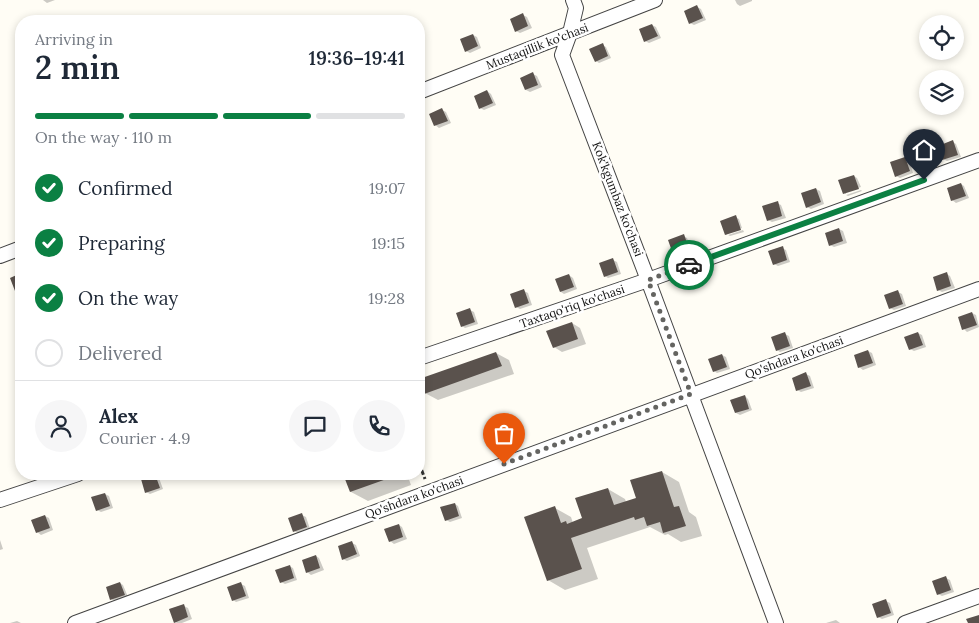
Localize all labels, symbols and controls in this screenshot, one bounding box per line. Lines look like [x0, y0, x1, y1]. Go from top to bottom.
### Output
map controls [919, 15, 964, 115]
button: locate [919, 15, 964, 60]
street label: Mustaqillik ko'chasi [484, 20, 590, 72]
text: Arriving in [35, 29, 113, 49]
text: 19:36–19:41 [309, 46, 405, 70]
text: 2 min [35, 47, 120, 88]
button: layers [919, 70, 964, 115]
text: On the way · 110 m [35, 127, 172, 147]
pin [903, 129, 945, 180]
icon: home [910, 136, 938, 164]
street label: Kok'kgumbaz ko'chasi [589, 140, 647, 258]
icon: check [35, 174, 63, 202]
text: Confirmed [78, 176, 173, 200]
text: 19:07 [369, 178, 405, 198]
icon: check [35, 229, 63, 257]
text: Preparing [78, 231, 165, 255]
text: 19:15 [371, 233, 405, 253]
courier [664, 240, 714, 290]
icon: car [675, 251, 703, 279]
street label: Taxtaqo'riq ko'chasi [518, 281, 626, 331]
icon: check [35, 284, 63, 312]
text: On the way [78, 286, 178, 310]
text: 19:28 [368, 288, 405, 308]
street label: Qo'shdara ko'chasi [743, 332, 845, 382]
text: Delivered [78, 341, 162, 365]
button: person [35, 400, 87, 452]
button: chat [289, 400, 341, 452]
button: phone [353, 400, 405, 452]
text: Alex [99, 404, 138, 428]
pin [483, 413, 525, 464]
icon: bag [490, 420, 518, 448]
text: Courier · 4.9 [99, 428, 190, 448]
street label: Qo'shdara ko'chasi [363, 472, 465, 522]

